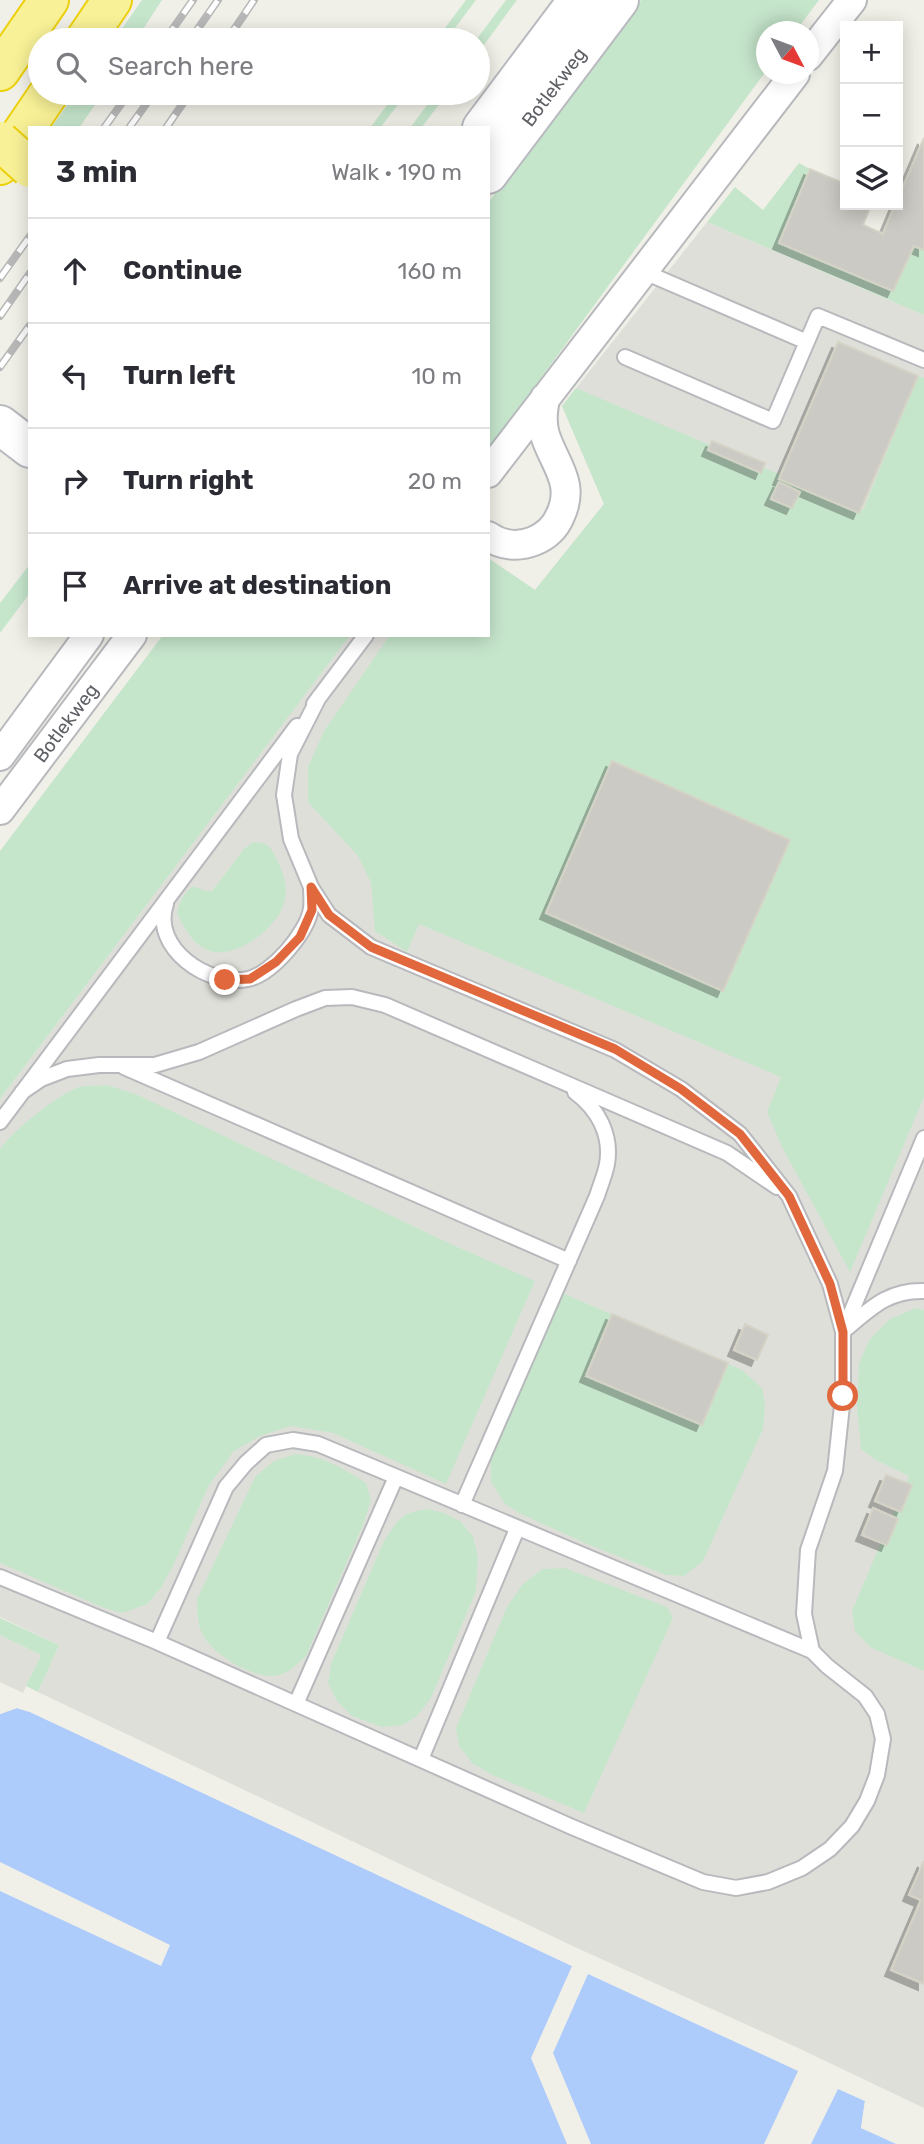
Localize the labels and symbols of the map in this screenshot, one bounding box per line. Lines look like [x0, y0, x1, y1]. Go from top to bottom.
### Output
north arrow [756, 21, 819, 84]
street label: Botlekweg [517, 43, 591, 131]
street label: Botlekweg [29, 679, 103, 767]
route end [209, 964, 240, 995]
route start [827, 1380, 858, 1411]

